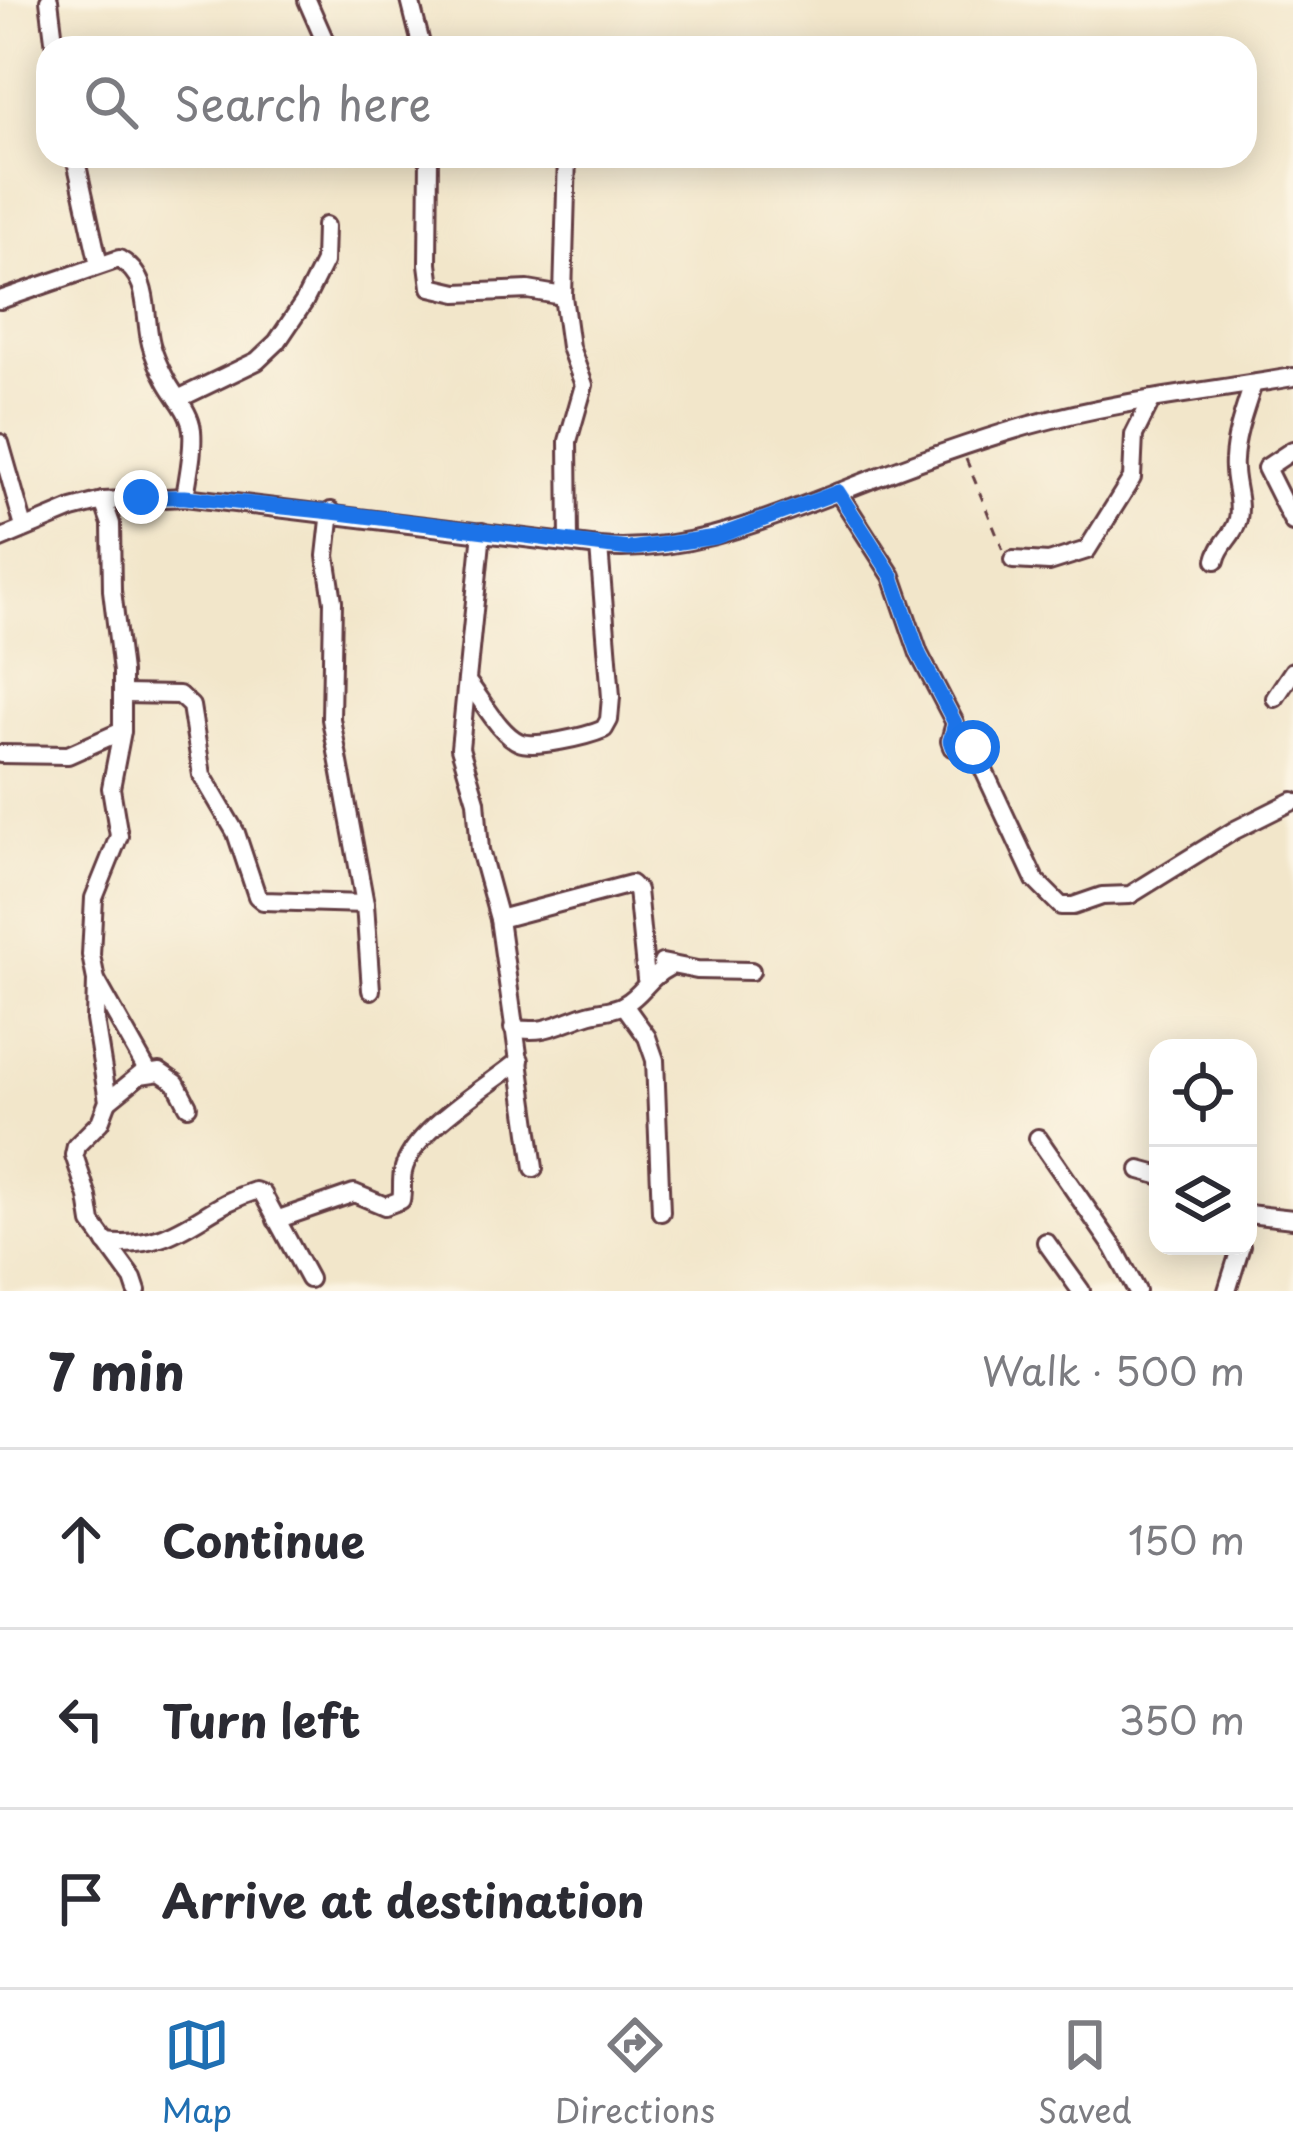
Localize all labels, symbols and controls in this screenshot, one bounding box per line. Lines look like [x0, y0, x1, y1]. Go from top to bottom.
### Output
search box [36, 36, 1257, 168]
text: Search here [174, 68, 431, 136]
icon: search [78, 69, 144, 135]
route end [114, 470, 168, 524]
route start [946, 720, 1000, 774]
map controls [1149, 1039, 1257, 1255]
button: locate [1149, 1039, 1257, 1147]
button: layers [1149, 1147, 1257, 1255]
text: 7 min [48, 1331, 185, 1408]
text: Walk · 500 m [982, 1340, 1245, 1399]
text: Continue [162, 1505, 365, 1573]
icon: ahead [48, 1506, 114, 1572]
text: 150 m [1128, 1509, 1245, 1568]
text: Turn left [162, 1685, 361, 1753]
icon: left [48, 1686, 114, 1752]
text: 350 m [1118, 1689, 1245, 1748]
text: Arrive at destination [162, 1865, 645, 1933]
icon: arrive [48, 1866, 114, 1932]
tab: Map [161, 2012, 232, 2134]
tab: Directions [555, 2012, 715, 2134]
tab: Saved [1038, 2012, 1132, 2134]

